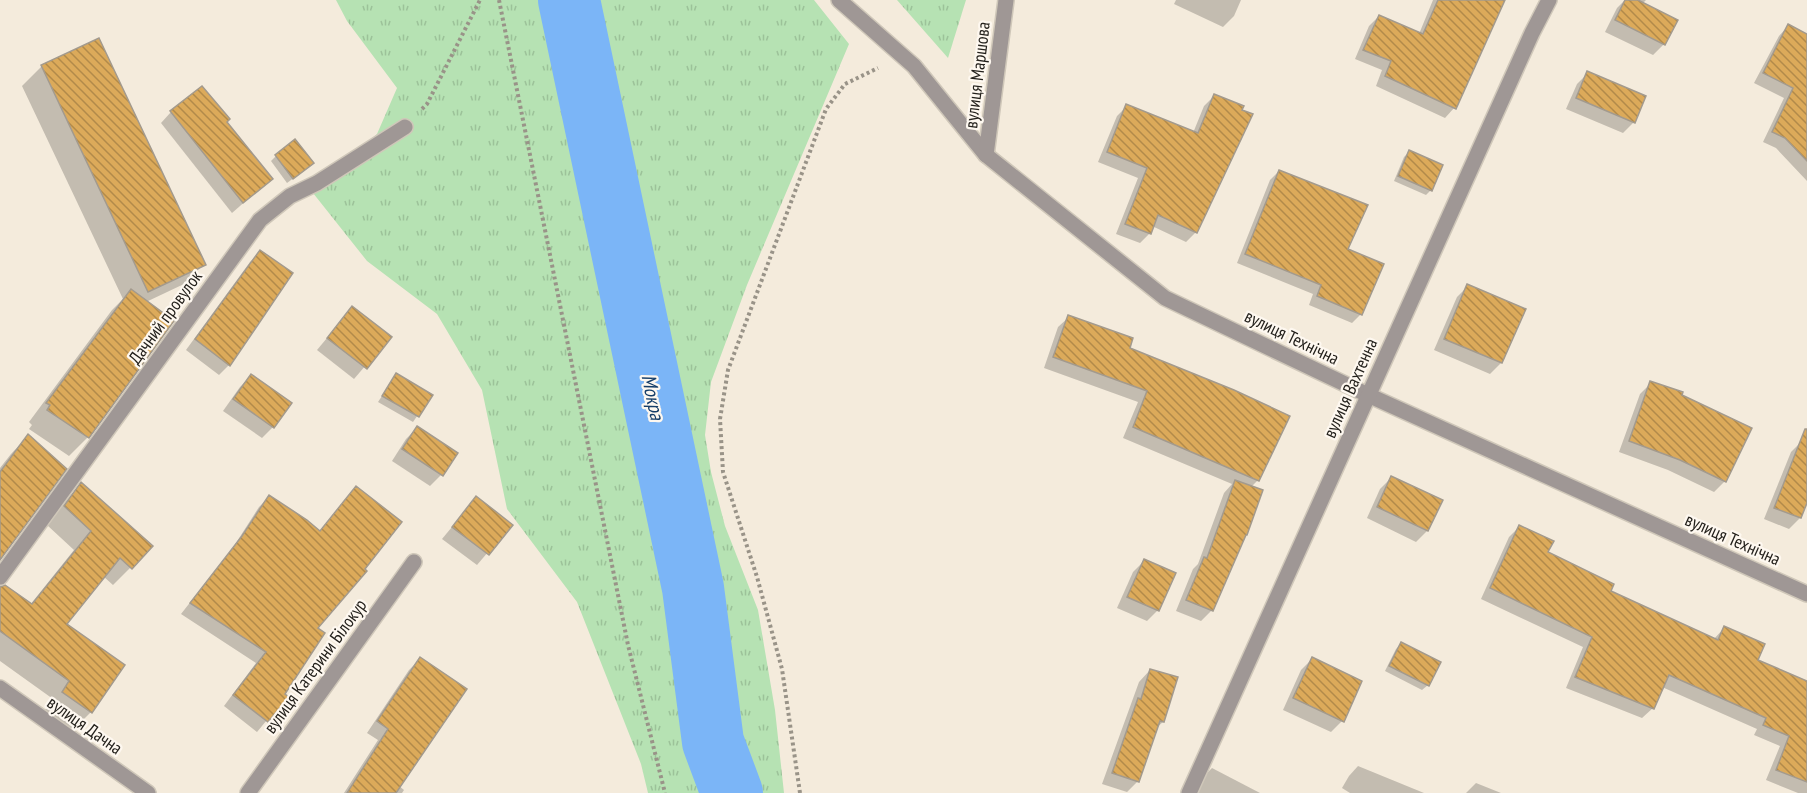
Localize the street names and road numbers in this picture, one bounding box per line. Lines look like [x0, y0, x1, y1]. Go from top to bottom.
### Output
street label: вулиця Маршова [959, 20, 995, 130]
street label: Дачний провулок [123, 265, 207, 369]
street label: вулиця Технічна [1241, 304, 1343, 370]
street label: вулиця Вахтенна [1318, 335, 1382, 441]
street label: вулиця Технічна [1682, 508, 1784, 570]
street label: вулиця Катерини Білокур [258, 594, 372, 738]
street label: вулиця Дачна [43, 691, 127, 759]

